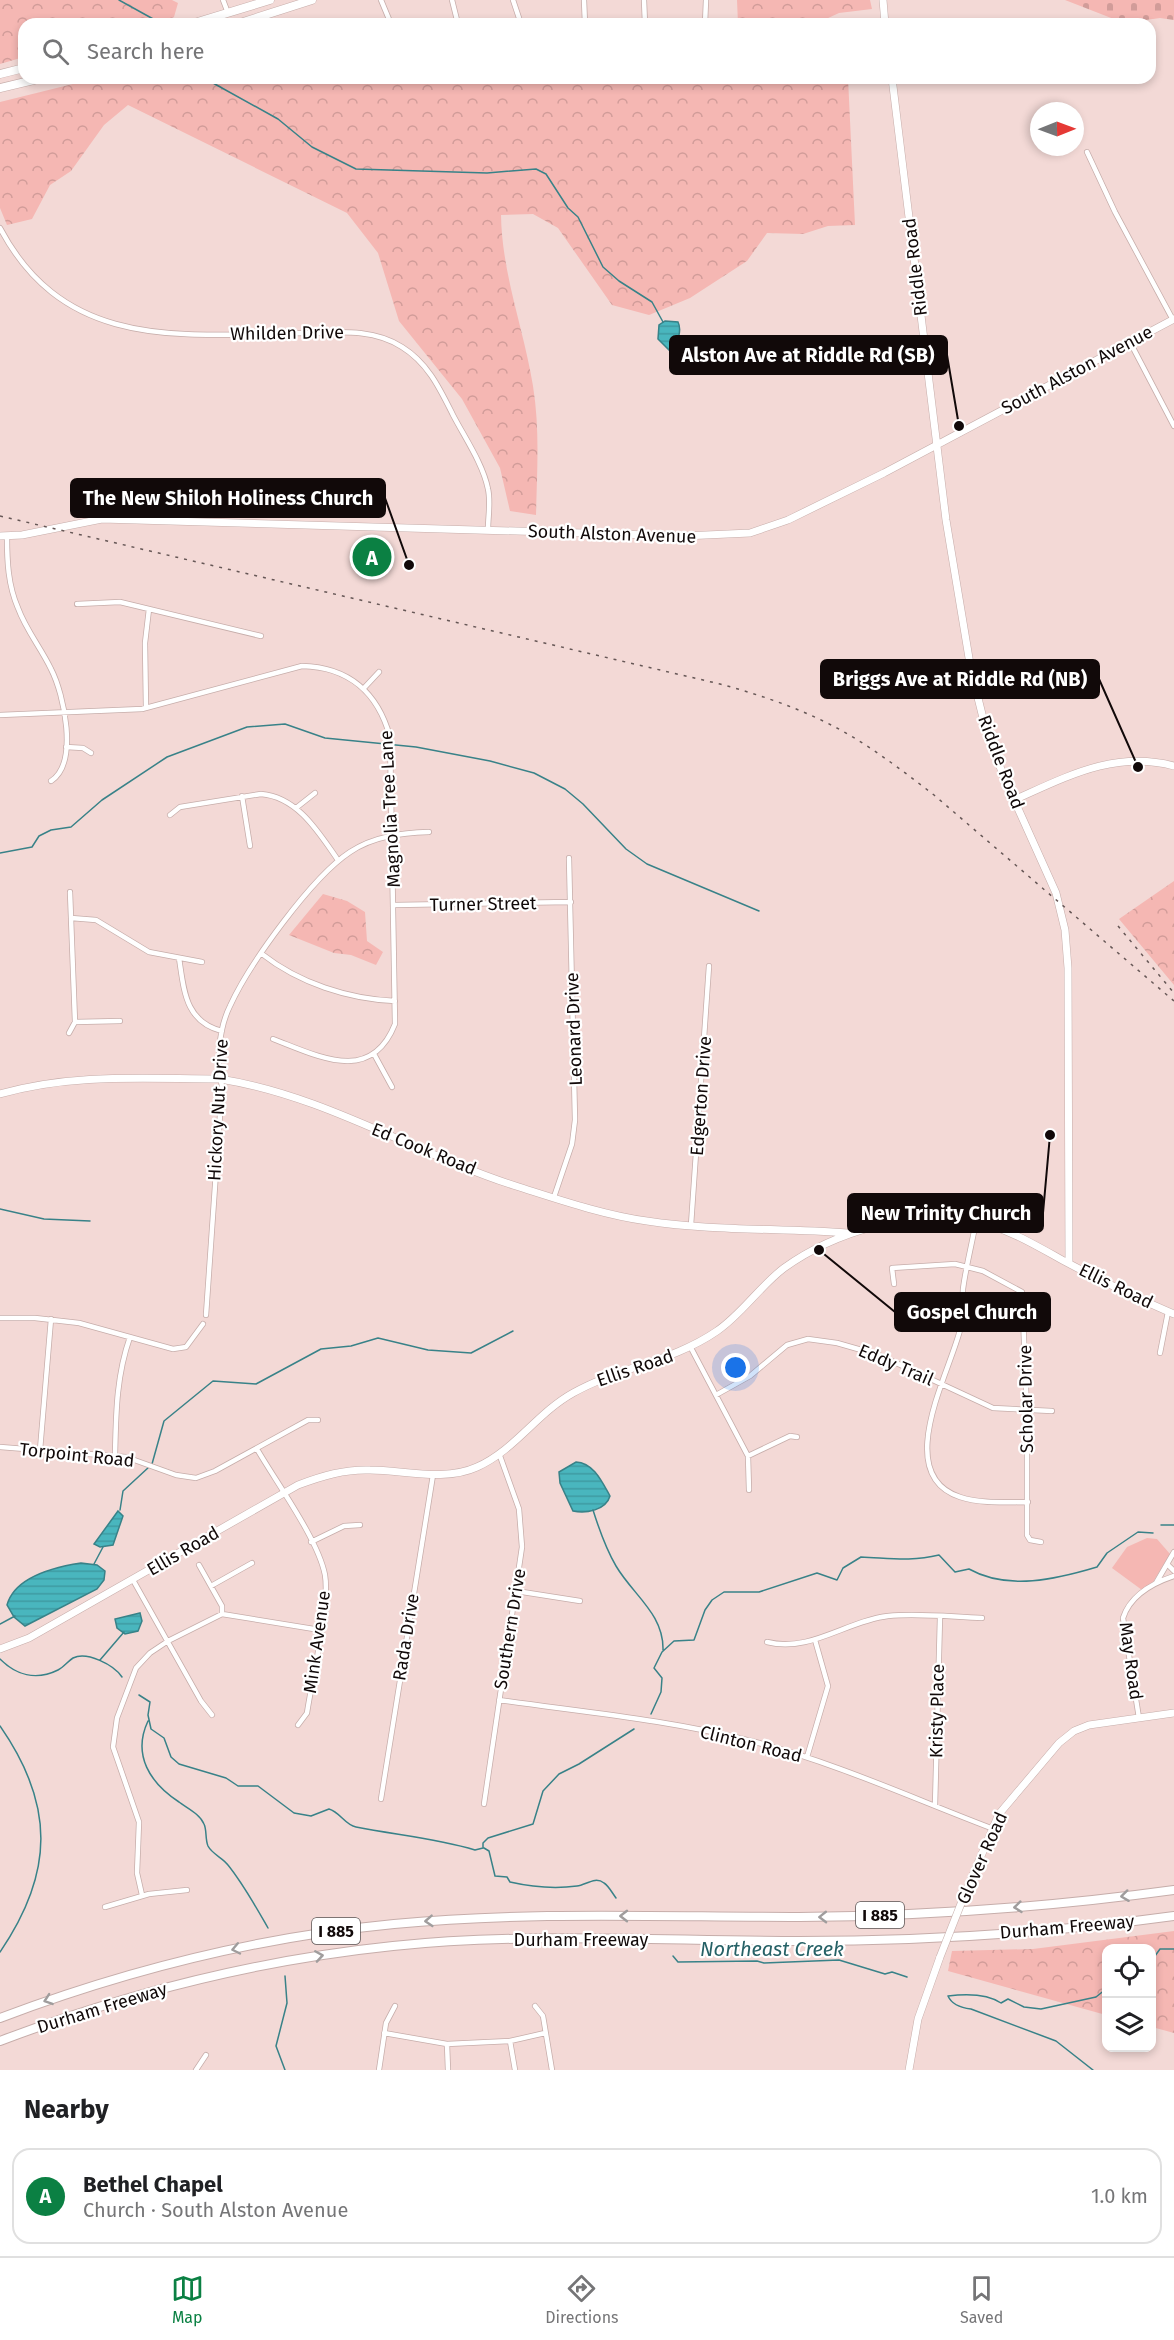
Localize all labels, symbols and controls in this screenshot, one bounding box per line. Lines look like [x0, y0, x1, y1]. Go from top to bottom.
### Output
search box [18, 18, 1156, 84]
icon: search [39, 35, 72, 68]
text: Search here [87, 38, 205, 65]
north arrow [1030, 102, 1084, 156]
street label: Riddle Road [898, 217, 932, 317]
street label: Whilden Drive [230, 321, 344, 345]
street label: South Alston Avenue [997, 321, 1157, 419]
callout: Alston Ave at Riddle Rd (SB) [670, 336, 947, 374]
text: Alston Ave at Riddle Rd (SB) [681, 343, 935, 367]
callout: The New Shiloh Holiness Church [71, 479, 385, 517]
text: The New Shiloh Holiness Church [83, 486, 373, 510]
street label: South Alston Avenue [527, 520, 697, 548]
pin: A [352, 534, 392, 580]
callout: Briggs Ave at Riddle Rd (NB) [821, 660, 1099, 698]
text: Briggs Ave at Riddle Rd (NB) [833, 667, 1088, 691]
street label: Riddle Road [973, 712, 1029, 812]
street label: Magnolia Tree Lane [375, 730, 405, 888]
street label: Turner Street [429, 892, 537, 916]
street label: Leonard Drive [561, 972, 587, 1086]
street label: Edgerton Drive [686, 1035, 716, 1157]
street label: Hickory Nut Drive [203, 1038, 233, 1182]
street label: Ed Cook Road [368, 1118, 480, 1180]
callout: New Trinity Church [848, 1194, 1043, 1232]
text: New Trinity Church [861, 1201, 1031, 1225]
street label: Ellis Road [1075, 1259, 1157, 1313]
callout: Gospel Church [895, 1293, 1050, 1331]
text: Gospel Church [907, 1300, 1037, 1324]
street label: Eddy Trail [855, 1339, 937, 1391]
street label: Ellis Road [594, 1345, 676, 1391]
street label: Scholar Drive [1014, 1345, 1038, 1453]
your location [721, 1353, 750, 1382]
street label: Torpoint Road [18, 1438, 136, 1472]
street label: Ellis Road [143, 1522, 223, 1580]
street label: Southern Drive [490, 1567, 530, 1691]
street label: Mink Avenue [299, 1589, 335, 1695]
street label: Rada Drive [388, 1592, 424, 1682]
street label: May Road [1115, 1621, 1147, 1701]
street label: Kristy Place [925, 1664, 949, 1758]
street label: Clinton Road [698, 1721, 804, 1767]
street label: Glover Road [952, 1808, 1012, 1908]
one-way arrow [1121, 1889, 1130, 1902]
one-way arrow [1013, 1900, 1023, 1913]
road number: I 885 [856, 1902, 904, 1928]
one-way arrow [620, 1910, 629, 1922]
one-way arrow [819, 1910, 828, 1923]
street label: Durham Freeway [999, 1910, 1135, 1944]
one-way arrow [425, 1915, 434, 1928]
road number: I 885 [312, 1918, 360, 1944]
street label: Durham Freeway [514, 1929, 649, 1951]
water label: Northeast Creek [700, 1937, 844, 1961]
one-way arrow [232, 1941, 242, 1954]
map controls [1102, 1944, 1156, 2052]
button: locate [1102, 1944, 1156, 1998]
one-way arrow [315, 1950, 324, 1962]
street label: Durham Freeway [34, 1978, 170, 2038]
one-way arrow [44, 1993, 54, 2006]
button: layers [1102, 1998, 1156, 2052]
text: Nearby [24, 2094, 109, 2125]
text: Bethel Chapel [83, 2171, 223, 2198]
text: A [40, 2184, 51, 2208]
text: 1.0 km [1091, 2184, 1148, 2208]
text: Church · South Alston Avenue [83, 2198, 348, 2222]
tab: Map [171, 2272, 204, 2327]
tab: Directions [545, 2272, 619, 2327]
tab: Saved [960, 2272, 1003, 2327]

